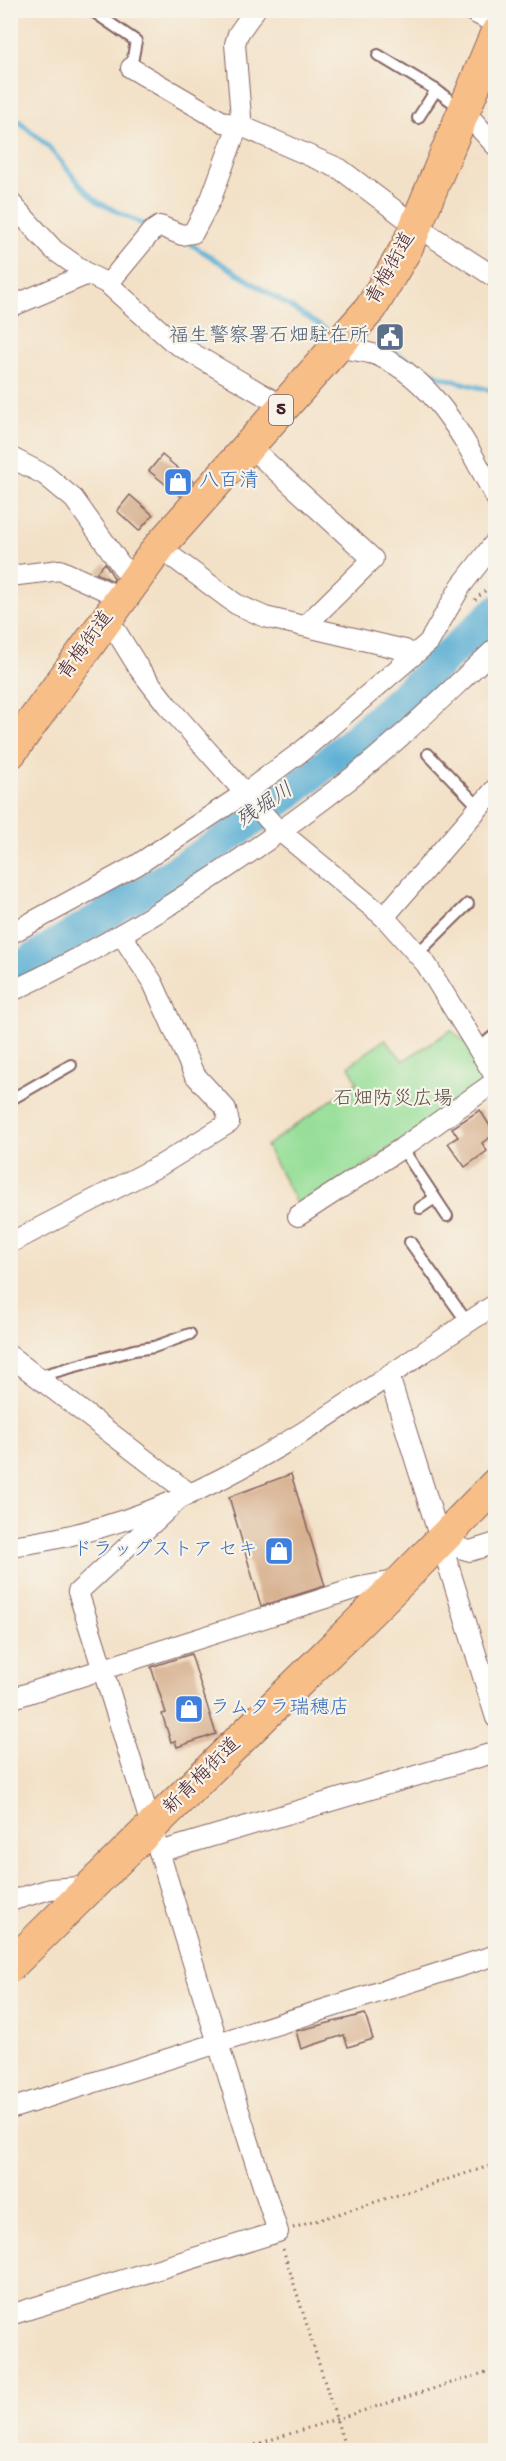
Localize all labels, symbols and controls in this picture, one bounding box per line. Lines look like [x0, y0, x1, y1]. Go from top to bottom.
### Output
street label: 青梅街道 [361, 227, 421, 310]
public building icon: 福生警察署石畑駐在所 [374, 321, 406, 353]
place label: 福生警察署石畑駐在所 [169, 324, 369, 349]
road number: 5 [269, 395, 293, 425]
shop icon: 八百清 [162, 466, 194, 498]
place label: 八百清 [199, 469, 259, 494]
street label: 青梅街道 [53, 606, 120, 685]
water label: 残堀川 [232, 778, 299, 835]
park label: 石畑防災広場 [333, 1088, 453, 1112]
shop icon: ドラッグストア セキ [263, 1535, 295, 1567]
place label: ドラッグストア セキ [73, 1538, 258, 1563]
shop icon: ラムタラ瑞穂店 [173, 1693, 205, 1725]
place label: ラムタラ瑞穂店 [210, 1696, 350, 1721]
street label: 新青梅街道 [158, 1732, 246, 1820]

